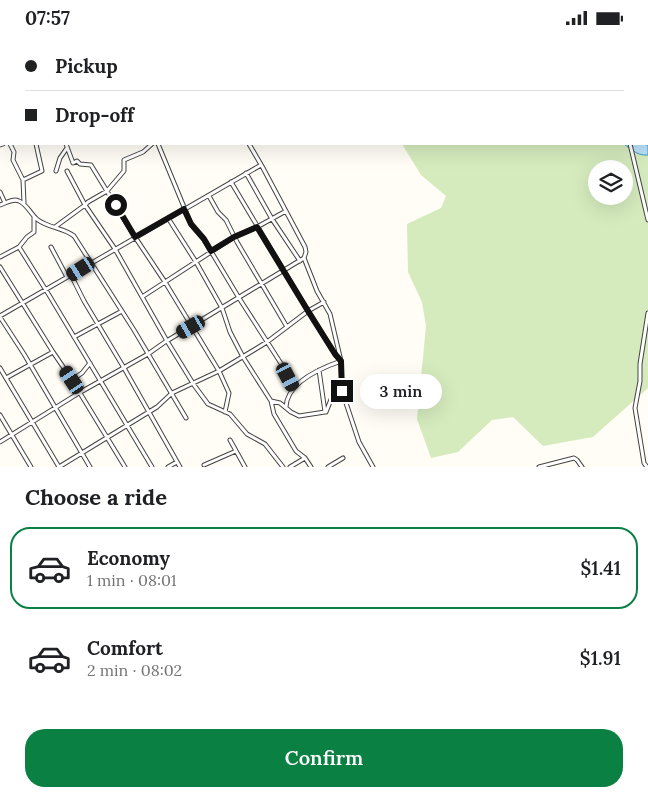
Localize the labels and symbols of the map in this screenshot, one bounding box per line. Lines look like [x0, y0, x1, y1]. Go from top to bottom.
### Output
route start [105, 194, 127, 216]
car [64, 255, 97, 283]
car [174, 313, 207, 341]
car [274, 360, 301, 394]
car [57, 363, 86, 397]
callout: 3 min [360, 373, 442, 409]
route end [331, 380, 353, 402]

